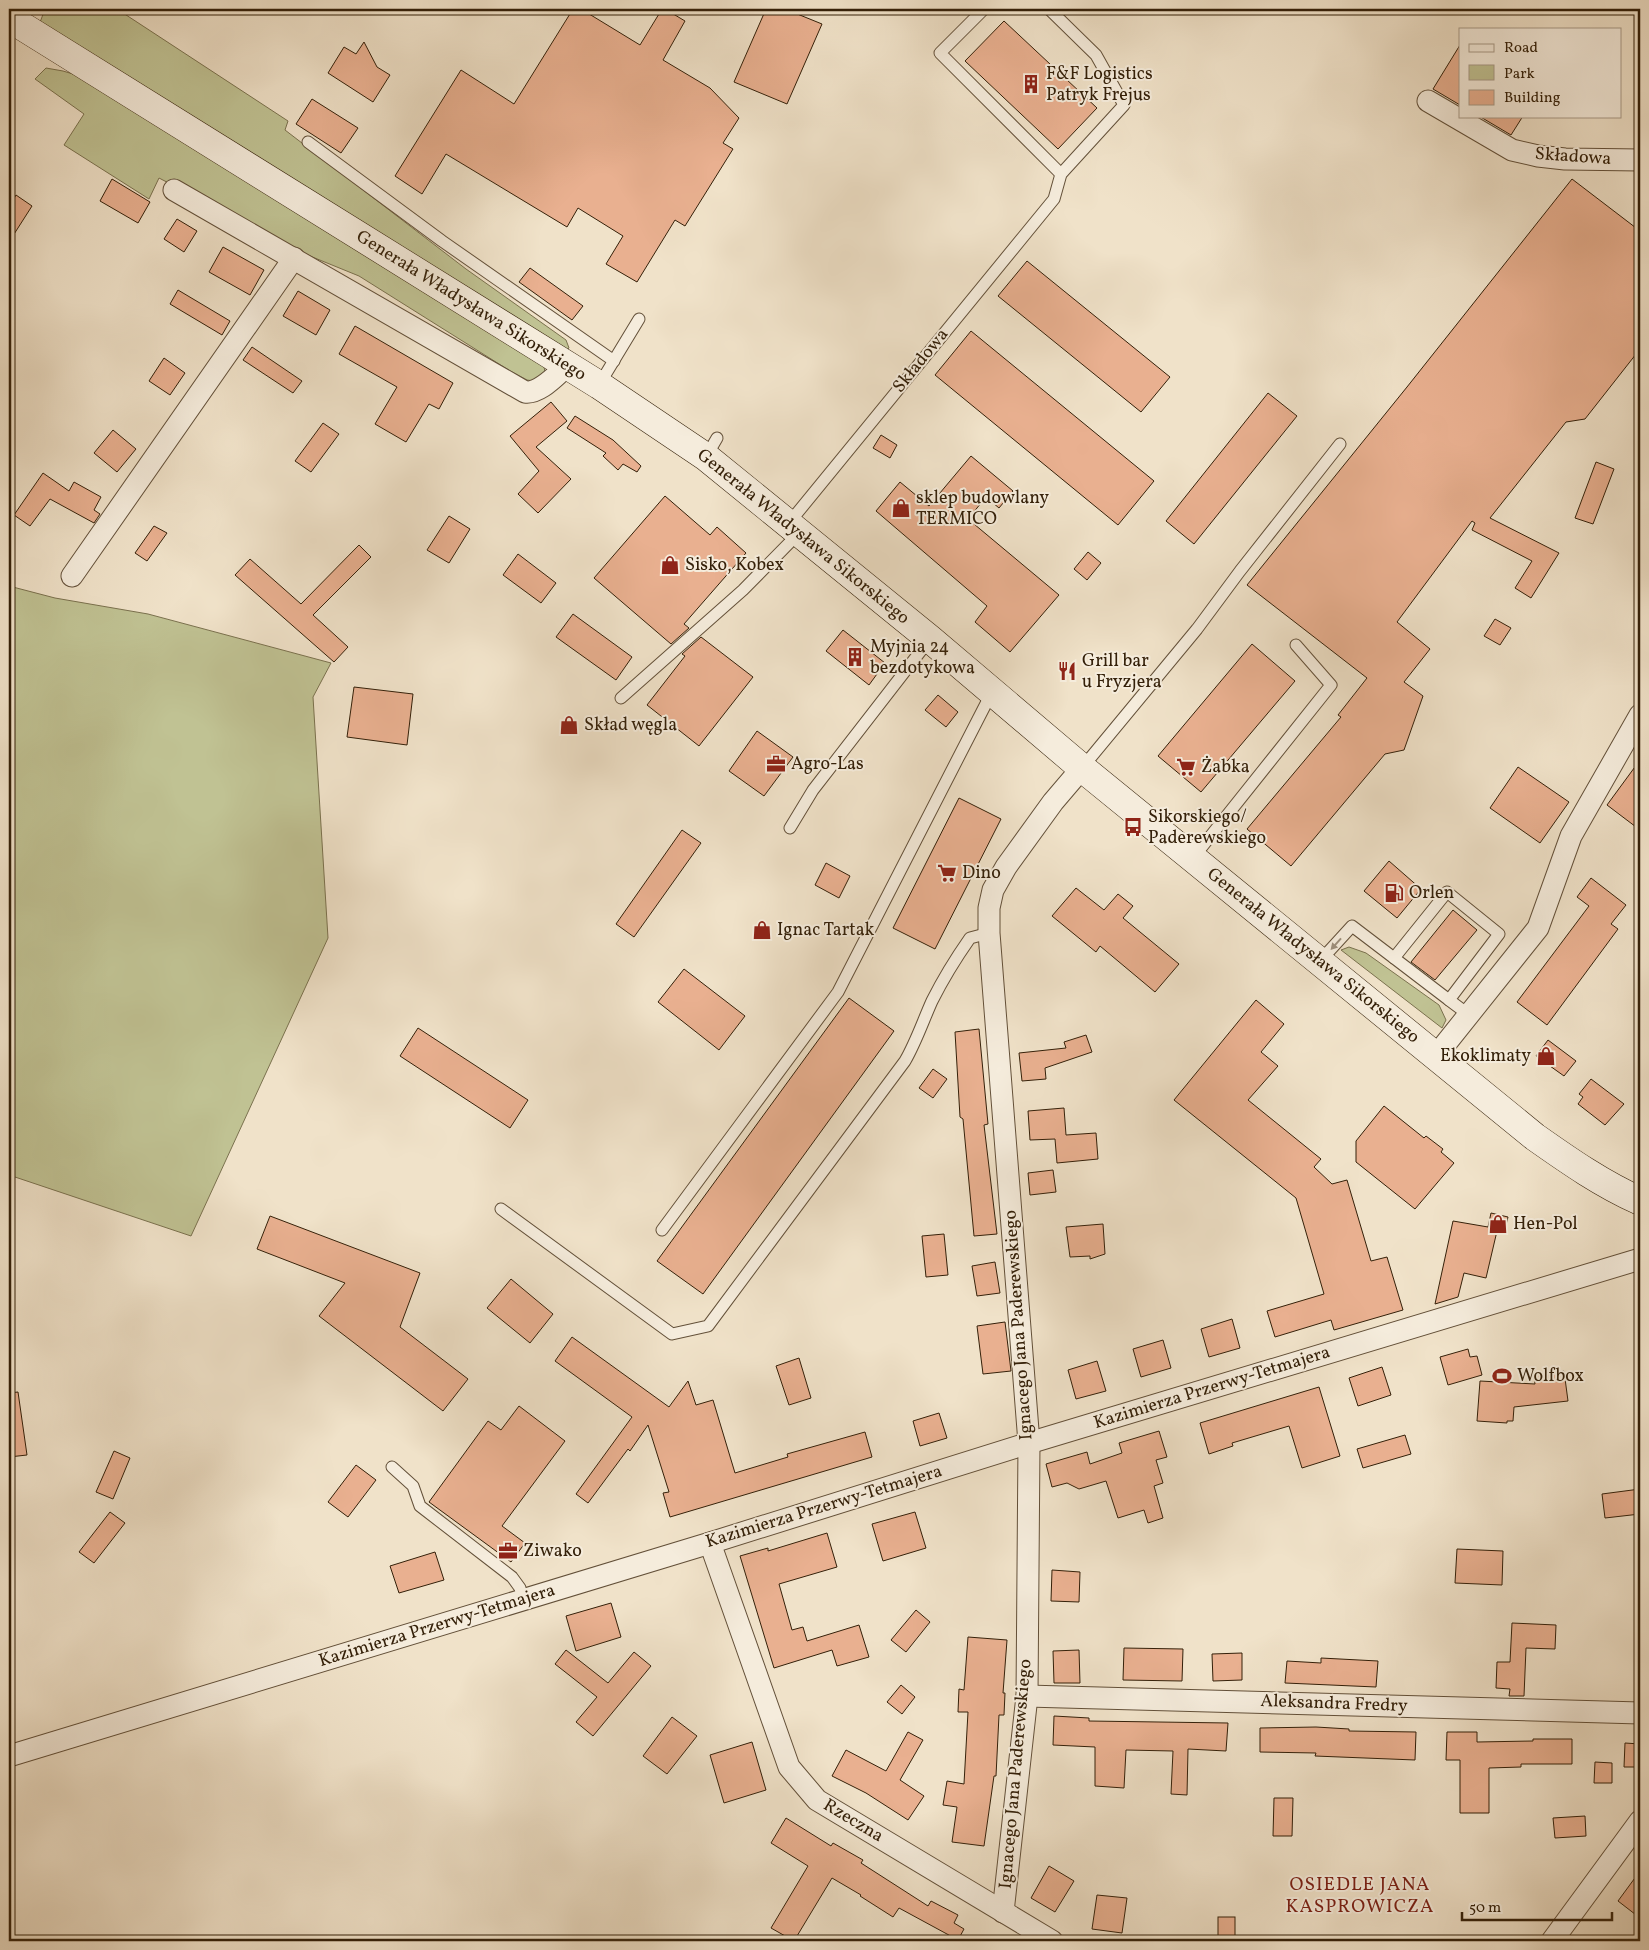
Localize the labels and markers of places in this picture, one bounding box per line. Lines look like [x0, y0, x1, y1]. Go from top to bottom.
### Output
place label: F&F Logistics Patryk Frejus [1046, 62, 1153, 108]
building icon: F&F Logistics Patryk Frejus [1020, 73, 1042, 95]
place label: sklep budowlany TERMICO [916, 486, 1049, 532]
shop icon: sklep budowlany TERMICO [890, 497, 912, 519]
place label: Sisko, Kobex [685, 553, 784, 578]
shop icon: Sisko, Kobex [659, 554, 681, 576]
place label: Myjnia 24 bezdotykowa [870, 635, 975, 681]
building icon: Myjnia 24 bezdotykowa [844, 646, 866, 668]
place label: Grill bar u Fryzjera [1082, 649, 1162, 695]
restaurant icon: Grill bar u Fryzjera [1056, 660, 1078, 682]
place label: Skład węgla [584, 713, 677, 738]
shop icon: Skład węgla [558, 714, 580, 736]
place label: Agro-Las [791, 752, 864, 777]
office icon: Agro-Las [765, 753, 787, 775]
place label: Żabka [1201, 755, 1250, 780]
supermarket icon: Żabka [1175, 756, 1197, 778]
place label: Sikorskiego/ Paderewskiego [1148, 805, 1266, 851]
bus stop icon: Sikorskiego/ Paderewskiego [1122, 816, 1144, 838]
place label: Dino [962, 861, 1001, 886]
supermarket icon: Dino [936, 862, 958, 884]
place label: Orlen [1409, 881, 1455, 906]
fuel station icon: Orlen [1383, 882, 1405, 904]
place label: Ignac Tartak [777, 918, 875, 943]
shop icon: Ignac Tartak [751, 919, 773, 941]
place label: Ekoklimaty [1440, 1044, 1531, 1069]
shop icon: Ekoklimaty [1535, 1045, 1557, 1067]
place label: Hen-Pol [1513, 1212, 1578, 1237]
shop icon: Hen-Pol [1487, 1213, 1509, 1235]
place label: Wolfbox [1517, 1364, 1584, 1389]
sports icon: Wolfbox [1491, 1365, 1513, 1387]
place label: Ziwako [523, 1539, 582, 1564]
office icon: Ziwako [497, 1540, 519, 1562]

